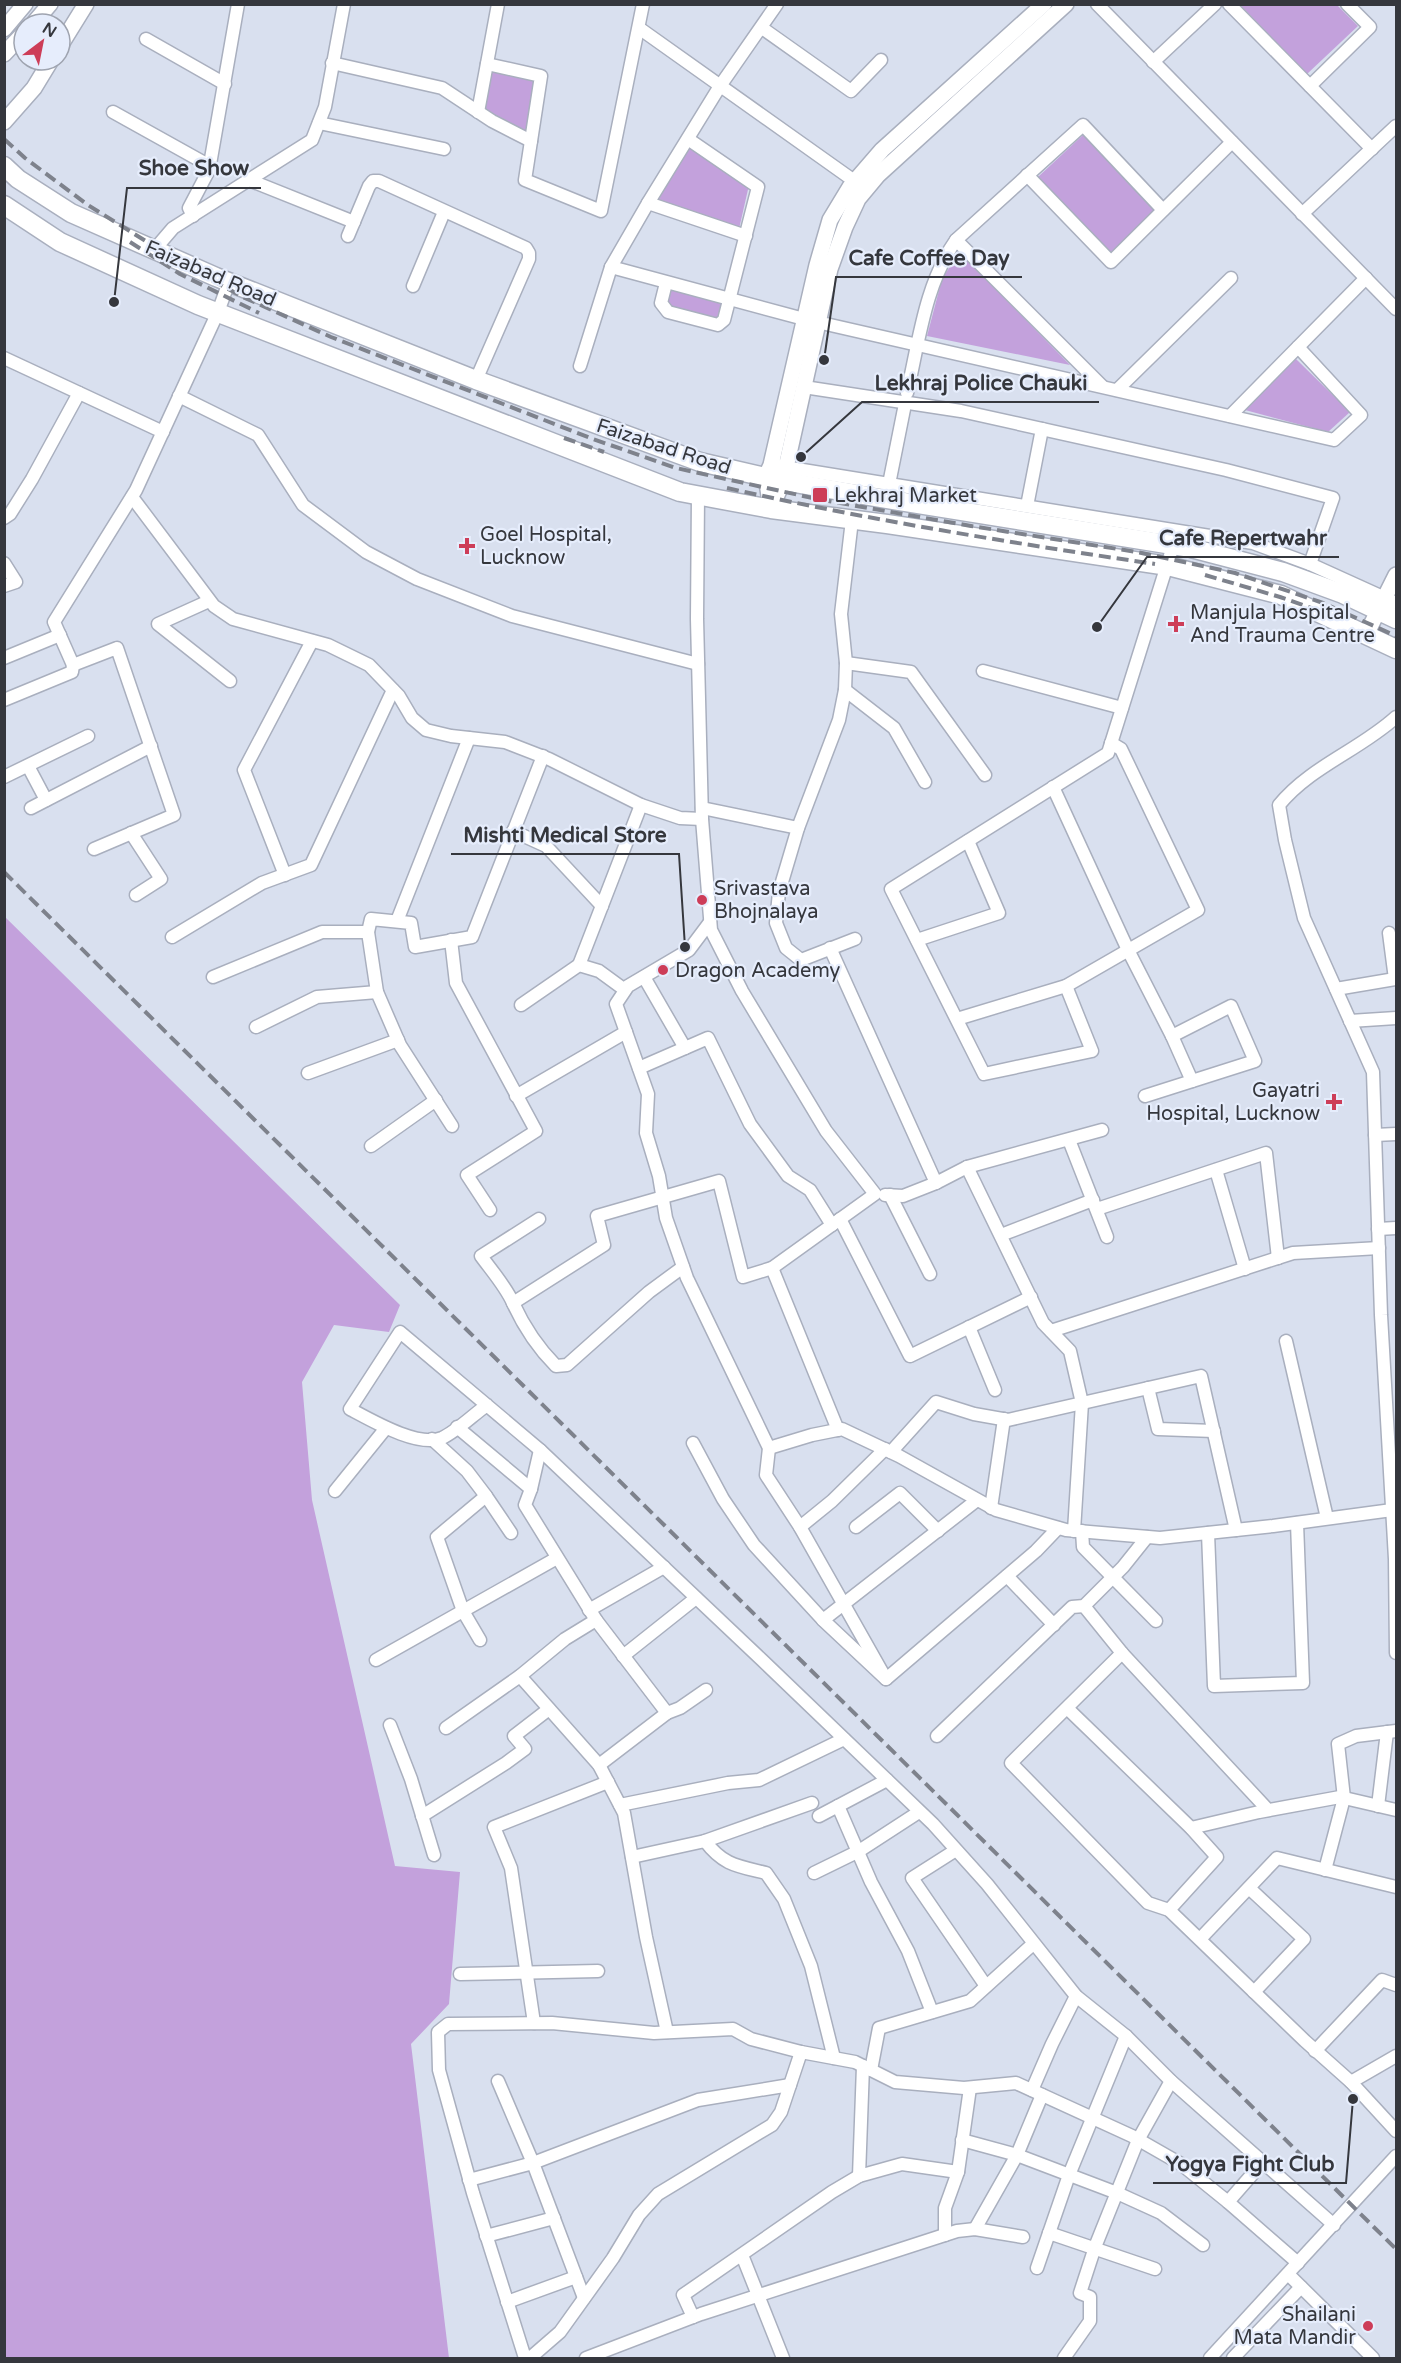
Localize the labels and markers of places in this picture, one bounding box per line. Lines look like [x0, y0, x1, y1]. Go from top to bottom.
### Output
callout: Shoe Show [127, 149, 261, 188]
callout: Cafe Coffee Day [836, 238, 1022, 277]
callout: Lekhraj Police Chauki [862, 363, 1099, 402]
place label: Lekhraj Market [834, 484, 977, 508]
marker: Lekhraj Market [811, 486, 829, 504]
callout: Cafe Repertwahr [1147, 518, 1339, 557]
place label: Goel Hospital, Lucknow [480, 523, 612, 570]
marker: Goel Hospital, Lucknow [458, 537, 476, 555]
place label: Manjula Hospital And Trauma Centre [1190, 601, 1375, 648]
marker: Manjula Hospital And Trauma Centre [1167, 615, 1185, 633]
callout: Mishti Medical Store [451, 815, 679, 854]
place label: Srivastava Bhojnalaya [714, 877, 818, 924]
marker: Srivastava Bhojnalaya [695, 893, 709, 907]
place label: Dragon Academy [675, 959, 841, 983]
marker: Dragon Academy [656, 963, 670, 977]
place label: Gayatri Hospital, Lucknow [1146, 1079, 1320, 1126]
marker: Gayatri Hospital, Lucknow [1325, 1093, 1343, 1111]
callout: Yogya Fight Club [1153, 2144, 1346, 2183]
place label: Shailani Mata Mandir [1234, 2303, 1356, 2350]
marker: Shailani Mata Mandir [1361, 2319, 1375, 2333]

